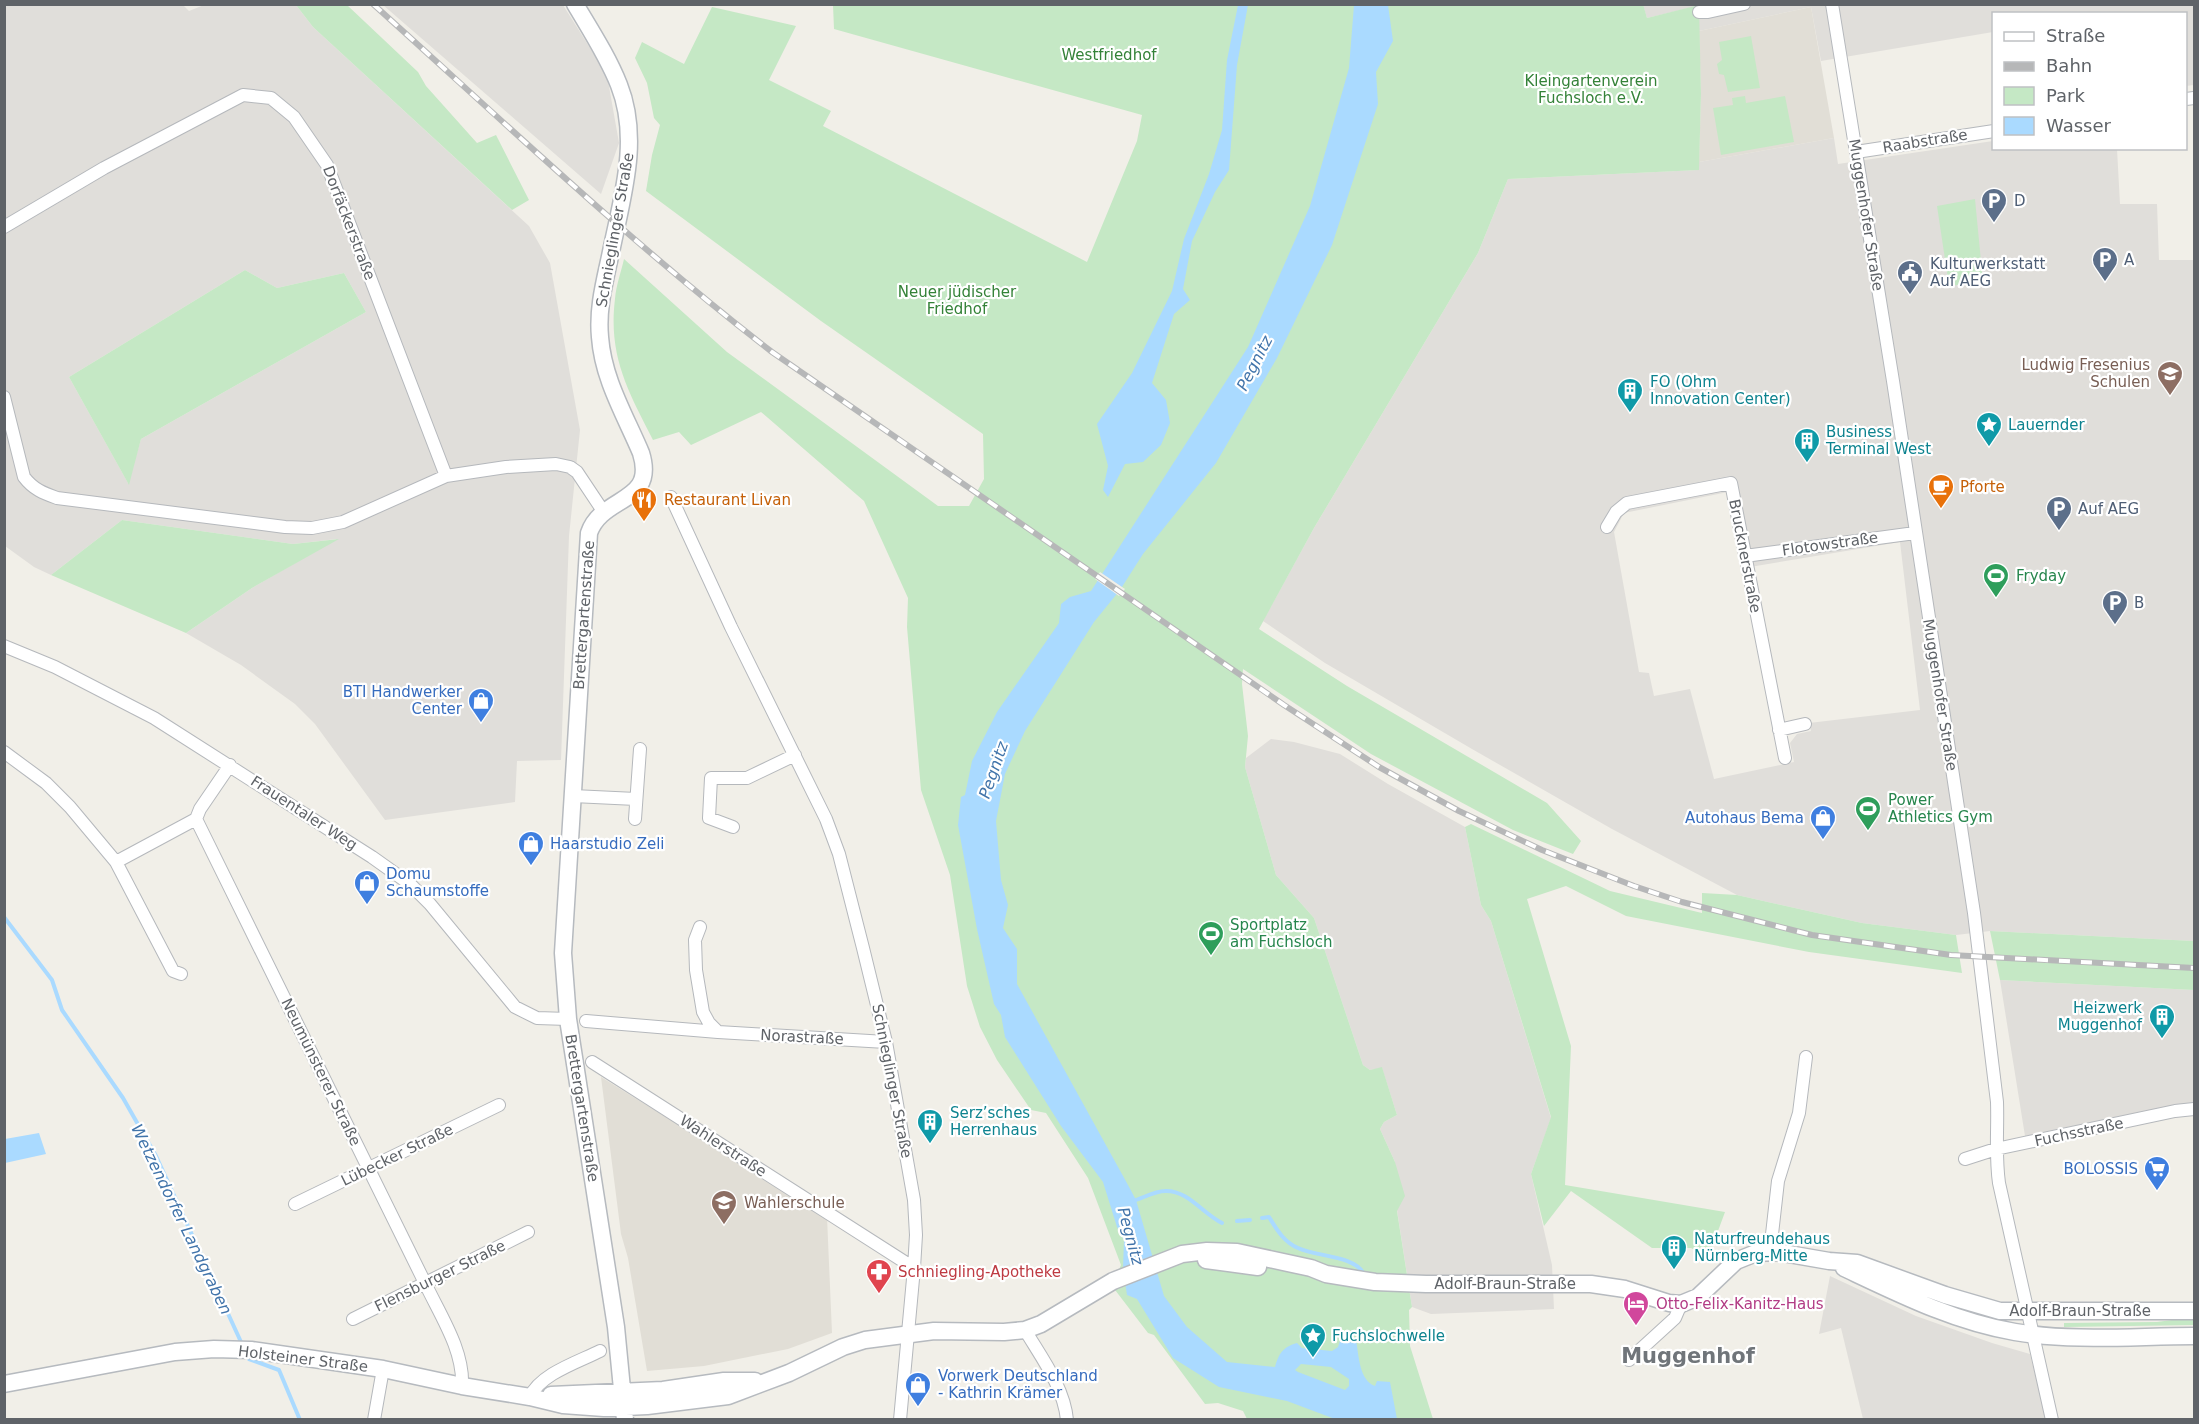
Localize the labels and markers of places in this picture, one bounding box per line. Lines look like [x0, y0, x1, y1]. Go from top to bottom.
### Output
parking icon: D [1979, 186, 2009, 224]
place label: D [2014, 192, 2026, 210]
parking icon: A [2090, 245, 2120, 283]
place label: A [2124, 251, 2135, 269]
place label: Kulturwerkstatt Auf AEG [1930, 255, 2045, 290]
public building icon: Kulturwerkstatt Auf AEG [1895, 258, 1925, 296]
place label: Ludwig Fresenius Schulen [2022, 356, 2150, 391]
school or university icon: Ludwig Fresenius Schulen [2155, 359, 2185, 397]
place label: FO (Ohm Innovation Center) [1650, 373, 1791, 408]
building icon: FO (Ohm Innovation Center) [1615, 376, 1645, 414]
place icon: Lauernder [1974, 410, 2004, 448]
place label: Lauernder [2008, 416, 2085, 434]
place label: Business Terminal West [1825, 423, 1931, 458]
building icon: Business Terminal West [1792, 426, 1822, 464]
cafe icon: Pforte [1926, 472, 1956, 510]
place label: Pforte [1960, 478, 2005, 496]
restaurant icon: Restaurant Livan [629, 485, 659, 523]
place label: Restaurant Livan [664, 491, 791, 509]
parking icon: Auf AEG [2044, 494, 2074, 532]
place label: Auf AEG [2078, 500, 2139, 518]
sports icon: Fryday [1981, 561, 2011, 599]
place label: Fryday [2016, 567, 2066, 585]
parking icon: B [2100, 588, 2130, 626]
place label: B [2134, 594, 2144, 612]
place label: BTI Handwerker Center [343, 683, 463, 718]
shop icon: BTI Handwerker Center [466, 686, 496, 724]
place label: Power Athletics Gym [1888, 791, 1993, 826]
sports icon: Power Athletics Gym [1853, 794, 1883, 832]
shop icon: Autohaus Bema [1808, 803, 1838, 841]
place label: Autohaus Bema [1685, 809, 1804, 827]
shop icon: Haarstudio Zeli [516, 829, 546, 867]
place label: Haarstudio Zeli [550, 835, 665, 853]
place label: Domu Schaumstoffe [386, 865, 489, 900]
shop icon: Domu Schaumstoffe [352, 868, 382, 906]
place label: Sportplatz am Fuchsloch [1230, 916, 1333, 951]
sports icon: Sportplatz am Fuchsloch [1196, 919, 1226, 957]
place label: Heizwerk Muggenhof [2058, 999, 2143, 1034]
building icon: Heizwerk Muggenhof [2147, 1002, 2177, 1040]
place label: Serz’sches Herrenhaus [950, 1104, 1037, 1139]
building icon: Serz’sches Herrenhaus [915, 1107, 945, 1145]
supermarket icon: BOLOSSIS [2142, 1154, 2172, 1192]
place label: BOLOSSIS [2064, 1160, 2138, 1178]
school or university icon: Wahlerschule [709, 1188, 739, 1226]
place label: Wahlerschule [744, 1194, 845, 1212]
place label: Naturfreundehaus Nürnberg-Mitte [1694, 1230, 1830, 1265]
building icon: Naturfreundehaus Nürnberg-Mitte [1659, 1233, 1689, 1271]
pharmacy icon: Schniegling-Apotheke [864, 1257, 894, 1295]
place label: Schniegling-Apotheke [898, 1263, 1061, 1281]
hotel icon: Otto-Felix-Kanitz-Haus [1621, 1289, 1651, 1327]
place label: Otto-Felix-Kanitz-Haus [1656, 1295, 1824, 1313]
place icon: Fuchslochwelle [1298, 1321, 1328, 1359]
place label: Fuchslochwelle [1332, 1327, 1445, 1345]
place label: Vorwerk Deutschland - Kathrin Krämer [938, 1367, 1098, 1402]
shop icon: Vorwerk Deutschland - Kathrin Krämer [903, 1370, 933, 1408]

